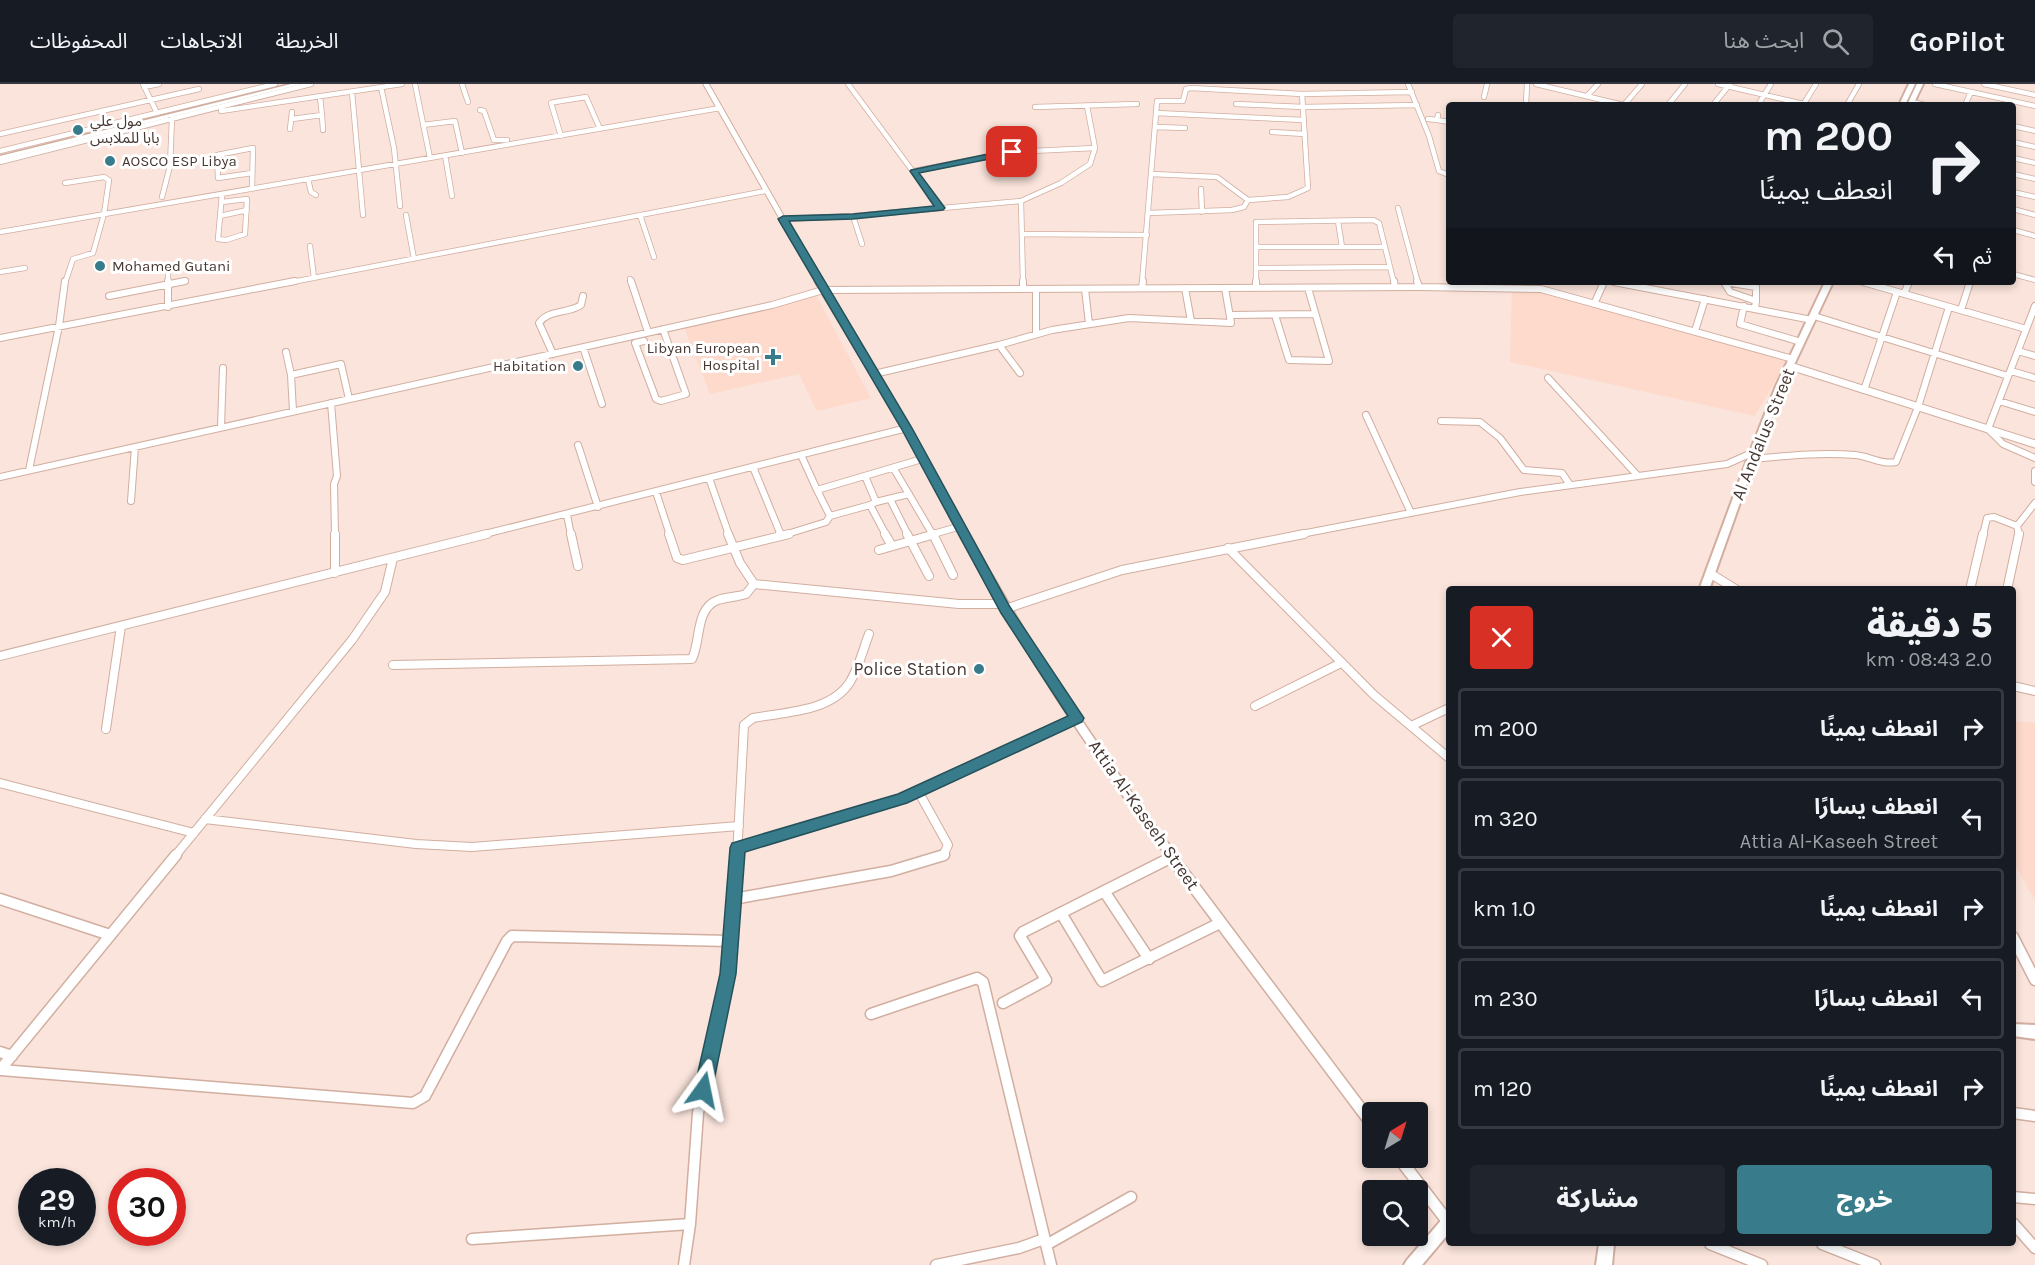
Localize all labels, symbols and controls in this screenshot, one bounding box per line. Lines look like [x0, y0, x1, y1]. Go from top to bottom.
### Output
search box [1453, 14, 1873, 68]
icon: search [1819, 25, 1852, 58]
text: GoPilot [1909, 25, 2005, 58]
text: ابحث هنا [1723, 28, 1804, 54]
text: المحفوظات [30, 29, 127, 53]
text: الاتجاهات [160, 29, 242, 53]
text: الخريطة [275, 29, 338, 53]
text: 200 m [1764, 111, 1893, 161]
place label: مول علي بابا للملابس [90, 112, 160, 147]
marker: مول علي بابا للملابس [71, 123, 85, 137]
pin [986, 126, 1037, 177]
icon: right [1914, 126, 1992, 204]
icon: arrive [995, 135, 1028, 168]
place label: AOSCO ESP Libya [122, 152, 237, 170]
marker: AOSCO ESP Libya [103, 154, 117, 168]
text: انعطف يمينًا [1759, 174, 1893, 206]
icon: left [1928, 240, 1961, 273]
text: ثم [1973, 244, 1992, 270]
place label: Mohamed Gutani [112, 257, 231, 275]
marker: Mohamed Gutani [93, 259, 107, 273]
place label: Libyan European Hospital [647, 339, 760, 374]
marker: Libyan European Hospital [764, 348, 782, 366]
place label: Habitation [493, 357, 566, 375]
marker: Habitation [571, 359, 585, 373]
street label: Al Andalus Street [1726, 365, 1800, 503]
text: 5 دقيقة [1867, 604, 1992, 646]
button: close [1470, 606, 1533, 669]
text: 2.0 km · 08:43 [1865, 648, 1992, 671]
place label: Police Station [854, 658, 967, 680]
marker: Police Station [972, 662, 986, 676]
icon: right [1956, 712, 1989, 745]
text: 200 m [1473, 716, 1538, 742]
text: انعطف يمينًا [1820, 716, 1938, 742]
street label: Attia Al-Kaseeh Street [1084, 736, 1204, 895]
text: انعطف يسارًا [1814, 794, 1938, 820]
icon: left [1956, 802, 1989, 835]
text: 320 m [1473, 806, 1538, 832]
text: Attia Al-Kaseeh Street [1740, 830, 1938, 853]
icon: right [1956, 892, 1989, 925]
text: 1.0 km [1473, 896, 1535, 922]
text: انعطف يمينًا [1820, 896, 1938, 922]
icon: left [1956, 982, 1989, 1015]
text: 230 m [1473, 986, 1538, 1012]
text: انعطف يسارًا [1814, 986, 1938, 1012]
position arrow [671, 1058, 735, 1122]
icon: right [1956, 1072, 1989, 1105]
text: 120 m [1473, 1076, 1532, 1102]
text: انعطف يمينًا [1820, 1076, 1938, 1102]
north arrow [1362, 1102, 1428, 1168]
map controls [1362, 1102, 1428, 1246]
button: مشاركة [1470, 1165, 1725, 1234]
button: خروج [1737, 1165, 1992, 1234]
speed limit sign: 30 [108, 1168, 186, 1246]
button: search [1362, 1180, 1428, 1246]
text: 29 [39, 1182, 75, 1218]
text: km/h [38, 1213, 76, 1231]

